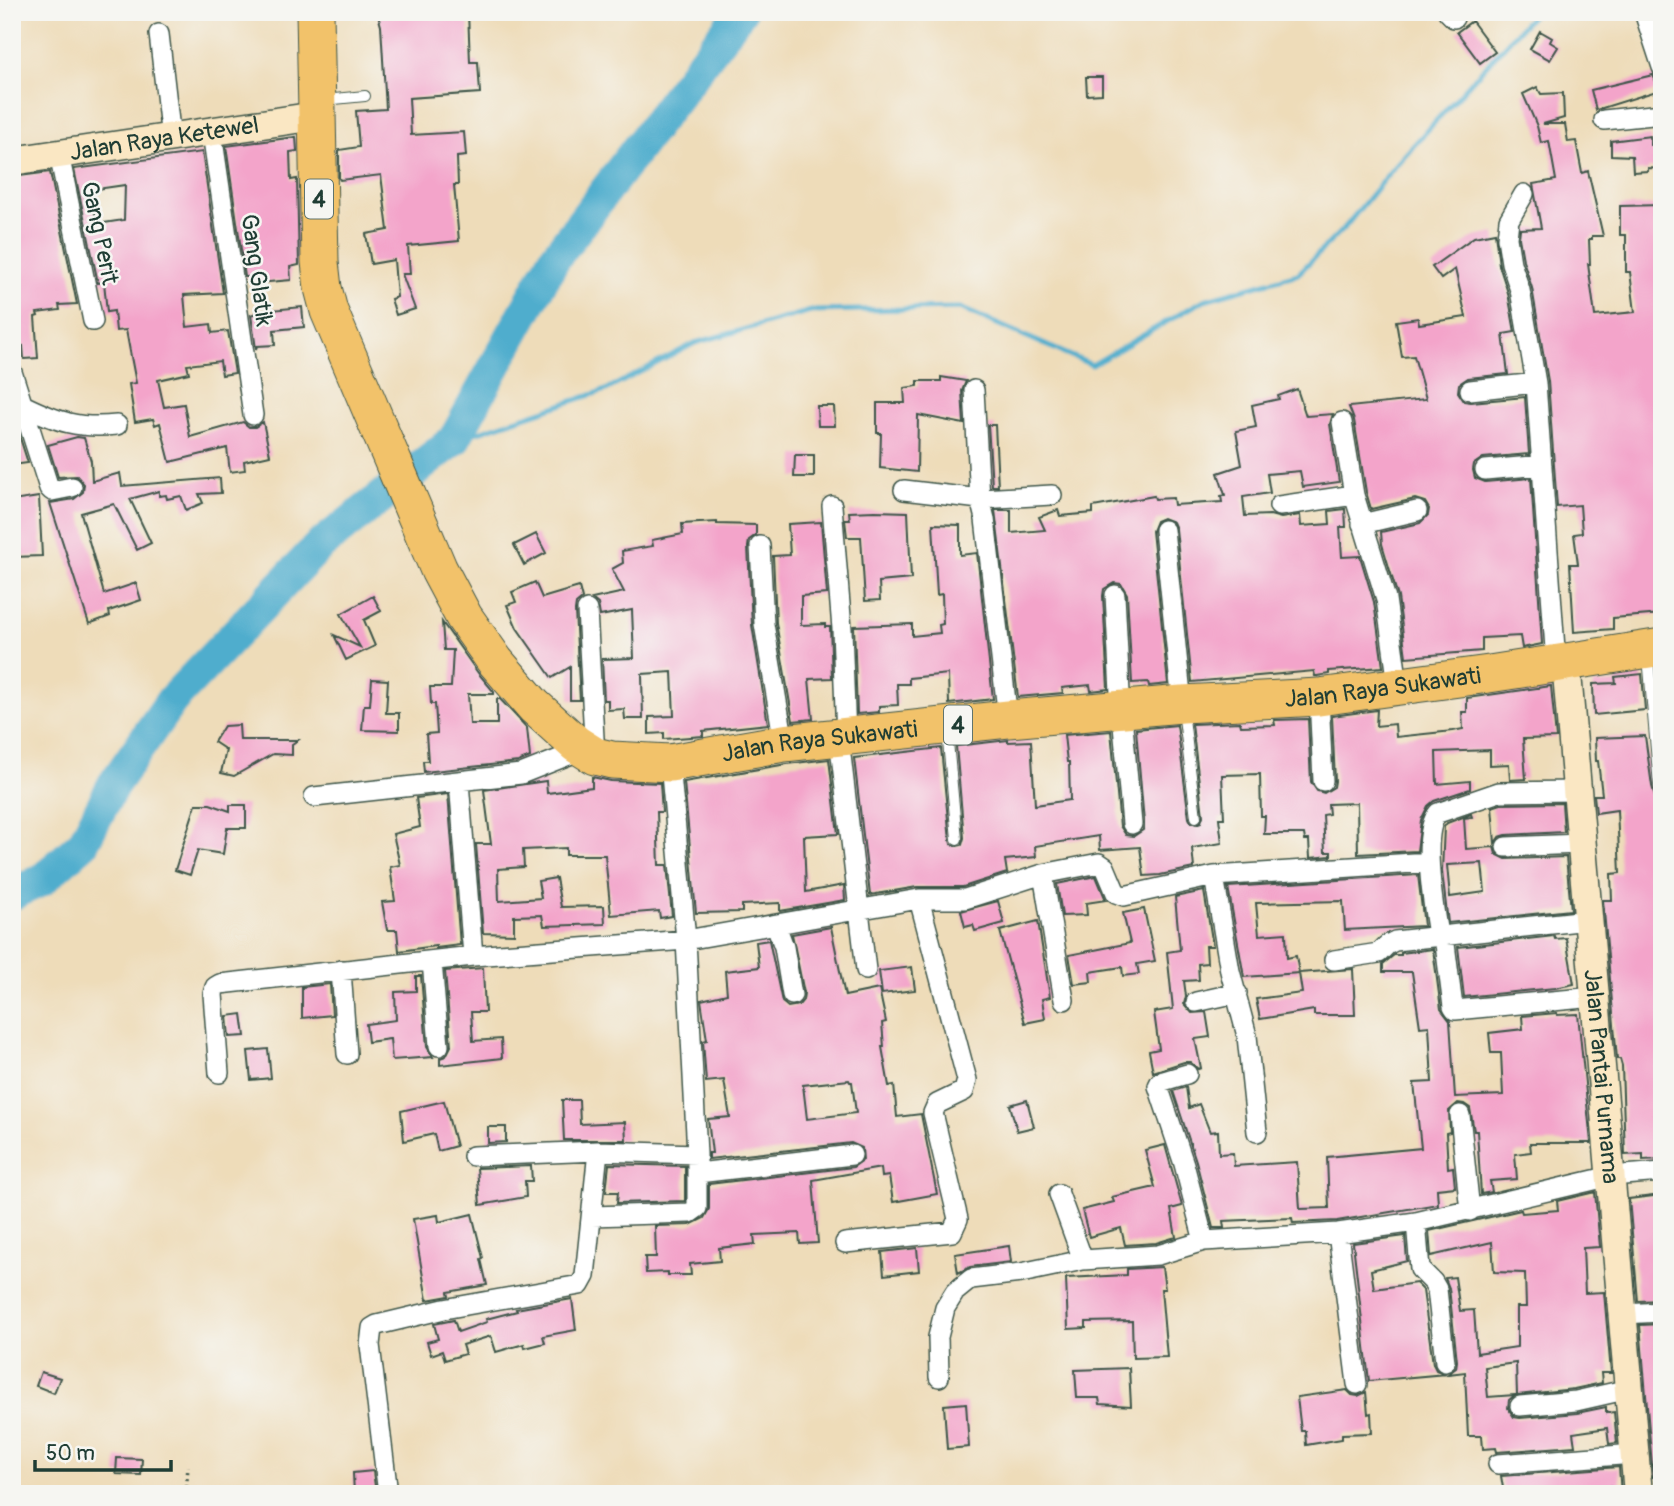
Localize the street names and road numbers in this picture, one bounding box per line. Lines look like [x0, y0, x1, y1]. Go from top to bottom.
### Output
street label: Jalan Raya Ketewel [68, 111, 261, 167]
street label: Gang Perit [74, 179, 125, 288]
road number: 4 [305, 180, 333, 218]
street label: Gang Glatik [234, 212, 279, 328]
street label: Jalan Raya Sukawati [1284, 661, 1483, 714]
road number: 4 [944, 706, 972, 744]
street label: Jalan Raya Sukawati [720, 715, 919, 769]
street label: Jalan Pantai Purnama [1578, 968, 1625, 1185]

